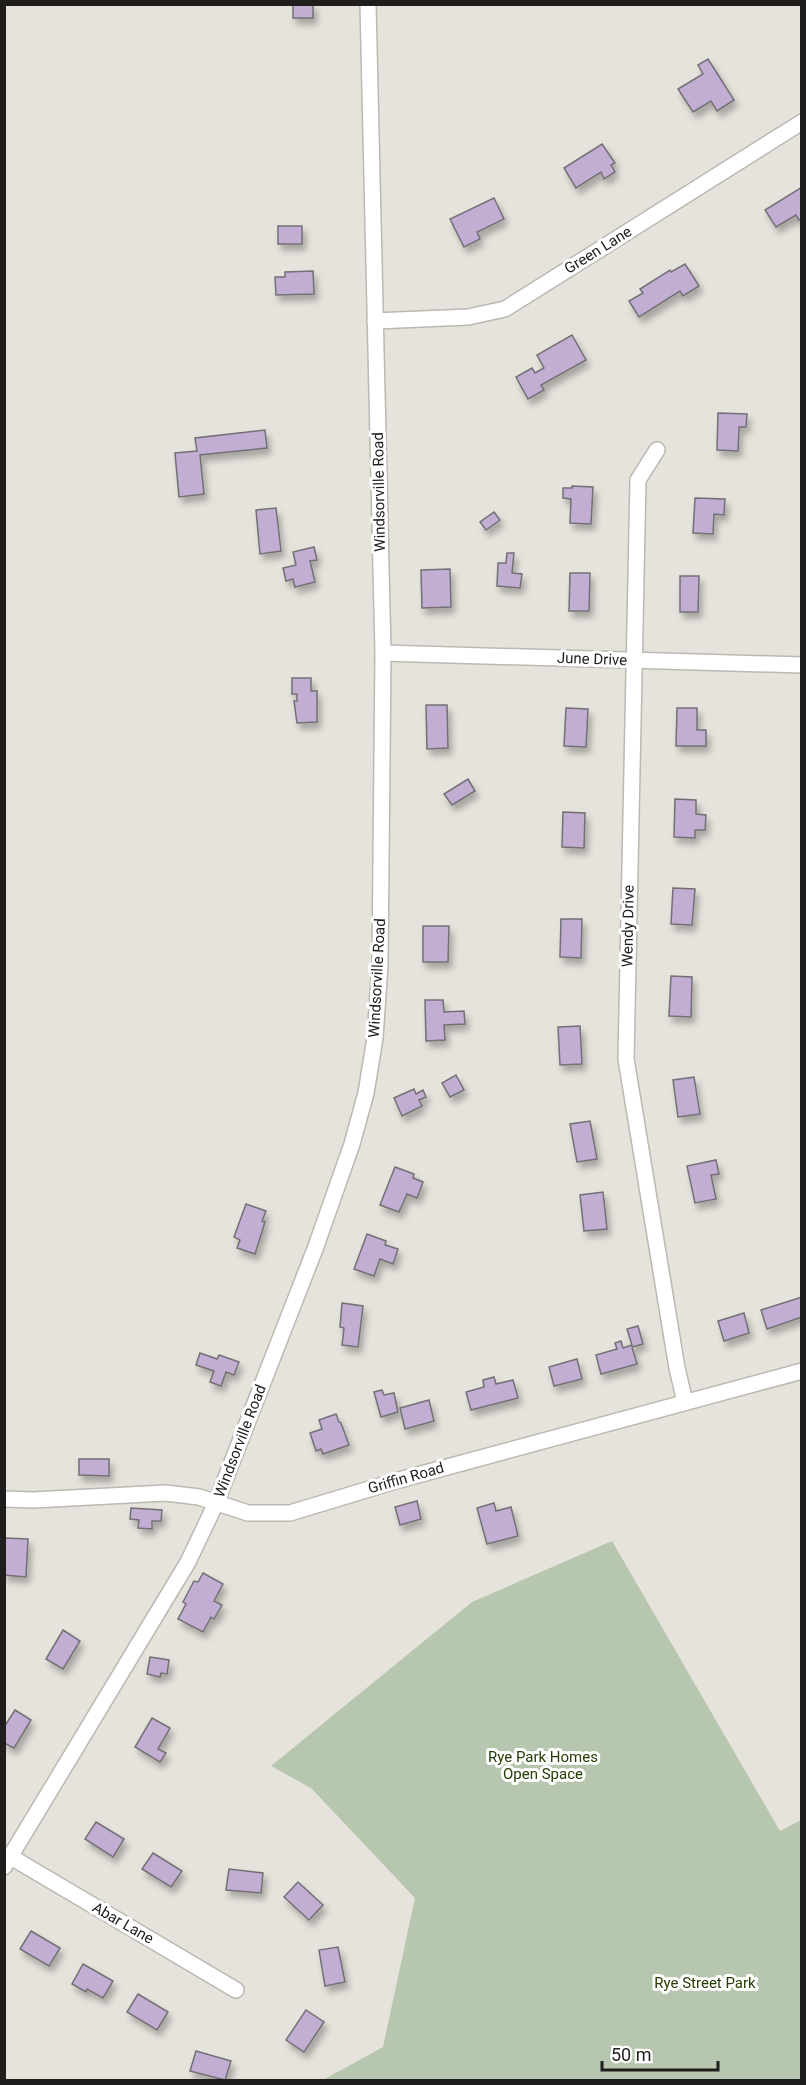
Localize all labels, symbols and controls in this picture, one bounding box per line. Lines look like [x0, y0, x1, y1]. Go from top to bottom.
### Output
street label: Green Lane [561, 222, 635, 278]
street label: Windsorville Road [369, 432, 389, 552]
street label: June Drive [557, 649, 627, 669]
street label: Wendy Drive [618, 885, 638, 967]
street label: Windsorville Road [365, 918, 389, 1038]
street label: Windsorville Road [210, 1382, 270, 1500]
street label: Griffin Road [366, 1459, 446, 1497]
park label: Rye Park Homes Open Space [488, 1748, 598, 1783]
street label: Abar Lane [89, 1898, 157, 1948]
park label: Rye Street Park [654, 1974, 756, 1992]
scale bar [602, 2034, 718, 2072]
text: 50 m [611, 2044, 651, 2065]

